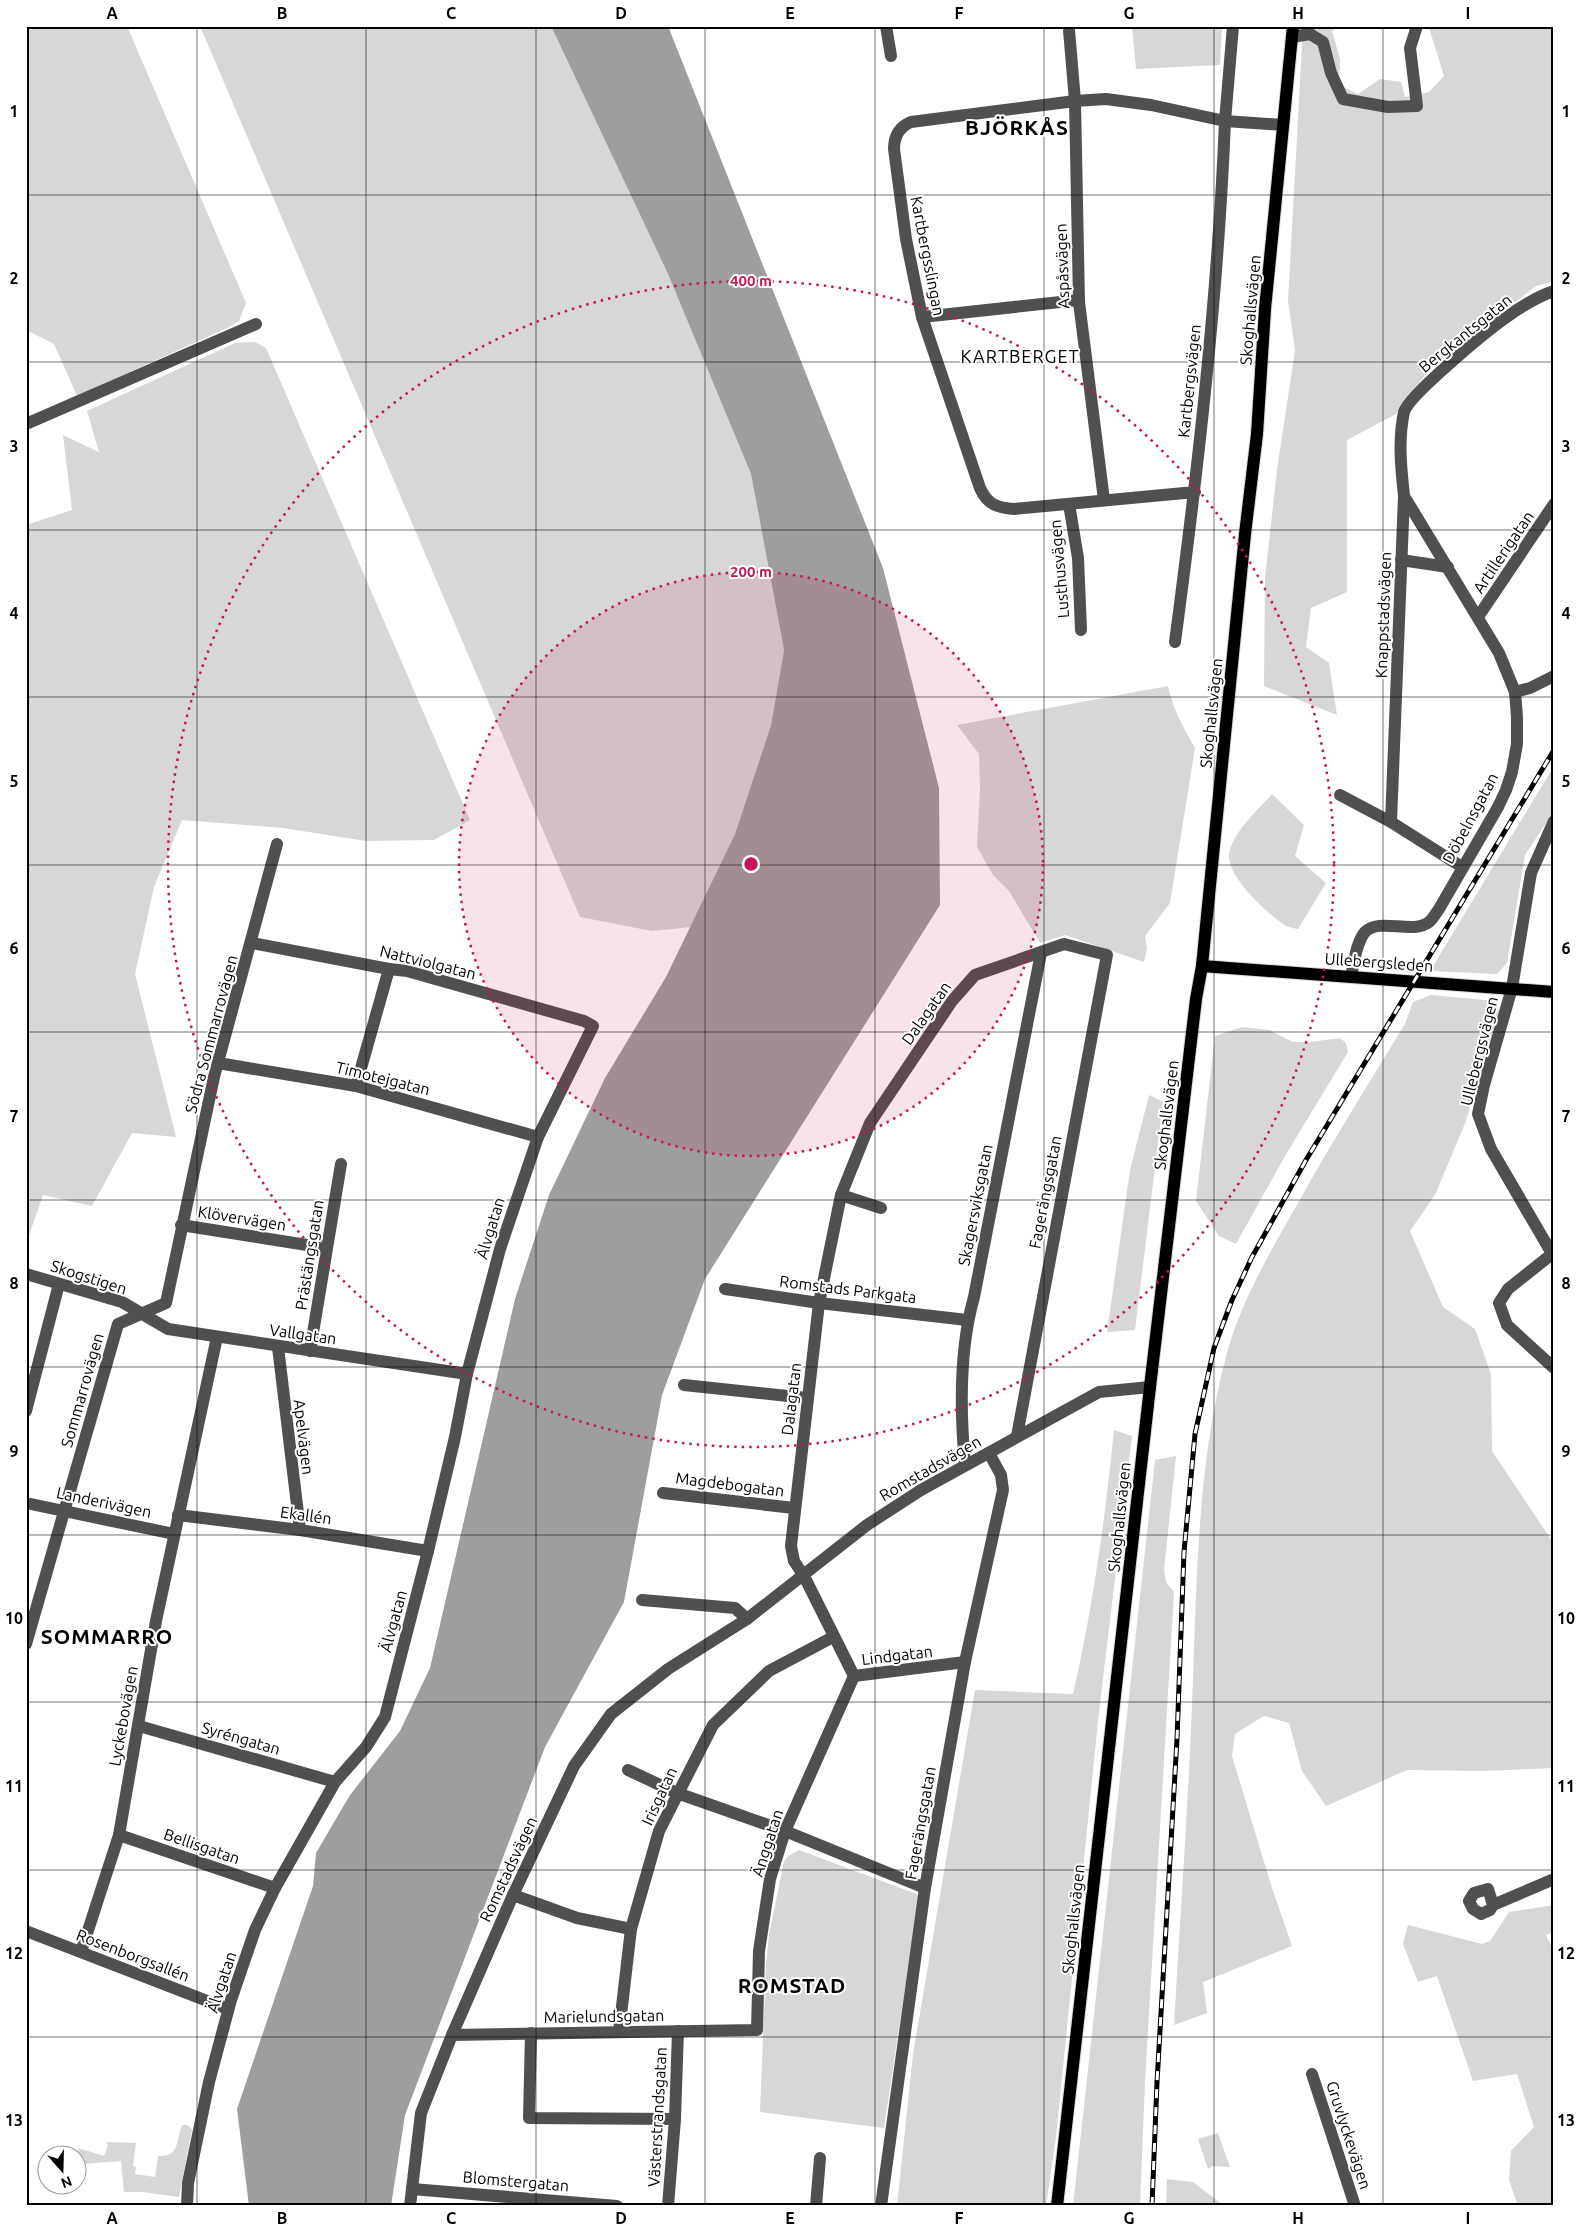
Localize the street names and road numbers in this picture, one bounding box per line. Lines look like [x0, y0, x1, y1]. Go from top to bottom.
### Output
street label: Kartbergsslingan [908, 195, 948, 317]
street label: Aspåsvägen [1052, 223, 1072, 309]
street label: Skoghallsvägen [1236, 254, 1264, 366]
street label: Bergkantsgatan [1415, 290, 1515, 376]
street label: Kartbergsvägen [1174, 323, 1204, 439]
street label: Artillerigatan [1469, 508, 1537, 596]
street label: Lusthusvägen [1046, 519, 1072, 619]
street label: Knappstadsvägen [1372, 551, 1394, 679]
street label: Skoghallsvägen [1196, 657, 1226, 769]
street label: Döbelnsgatan [1439, 770, 1501, 866]
street label: Nattviolgatan [378, 941, 478, 983]
street label: Ullebergsleden [1324, 949, 1434, 975]
street label: Södra Sommarrovägen [181, 953, 241, 1115]
street label: Dalagatan [898, 978, 954, 1048]
street label: Ullebergsvägen [1457, 995, 1501, 1107]
street label: Timotejgatan [334, 1058, 432, 1098]
street label: Skoghallsvägen [1150, 1059, 1182, 1171]
street label: Fagerängsgatan [1025, 1134, 1065, 1250]
street label: Skagersviksgatan [954, 1143, 996, 1267]
street label: Älvgatan [472, 1195, 508, 1261]
street label: Prästängsgatan [291, 1198, 327, 1312]
street label: Klövervägen [196, 1202, 288, 1234]
street label: Skogstigen [49, 1256, 129, 1298]
street label: Romstads Parkgata [778, 1272, 918, 1306]
street label: Vallgatan [268, 1320, 338, 1348]
street label: Sommarrovägen [57, 1331, 107, 1449]
street label: Dalagatan [778, 1362, 804, 1436]
street label: Apelvägen [290, 1398, 318, 1476]
street label: Romstadsvägen [876, 1432, 984, 1504]
street label: Skoghallsvägen [1104, 1461, 1134, 1573]
street label: Magdebogatan [675, 1468, 785, 1500]
street label: Landerivägen [55, 1483, 153, 1521]
street label: Ekallén [279, 1502, 333, 1528]
street label: Älvgatan [376, 1588, 410, 1654]
street label: Lindgatan [860, 1642, 934, 1668]
street label: Lyckebovägen [105, 1664, 141, 1768]
street label: Syréngatan [200, 1718, 282, 1758]
street label: Irisgatan [638, 1764, 680, 1828]
street label: Fagerängsgatan [901, 1765, 939, 1881]
street label: Änggatan [748, 1807, 786, 1879]
street label: Romstadsvägen [476, 1814, 540, 1924]
street label: Bellisgatan [162, 1825, 242, 1867]
street label: Skoghallsvägen [1058, 1863, 1088, 1975]
street label: Rosenborgsallén [74, 1925, 192, 1985]
street label: Älvgatan [203, 1949, 239, 2015]
street label: Marielundsgatan [543, 2006, 665, 2026]
street label: Västerstrandsgatan [644, 2047, 670, 2187]
street label: Gruvlyckevägen [1323, 2079, 1375, 2191]
street label: Blomstergatan [462, 2167, 570, 2195]

